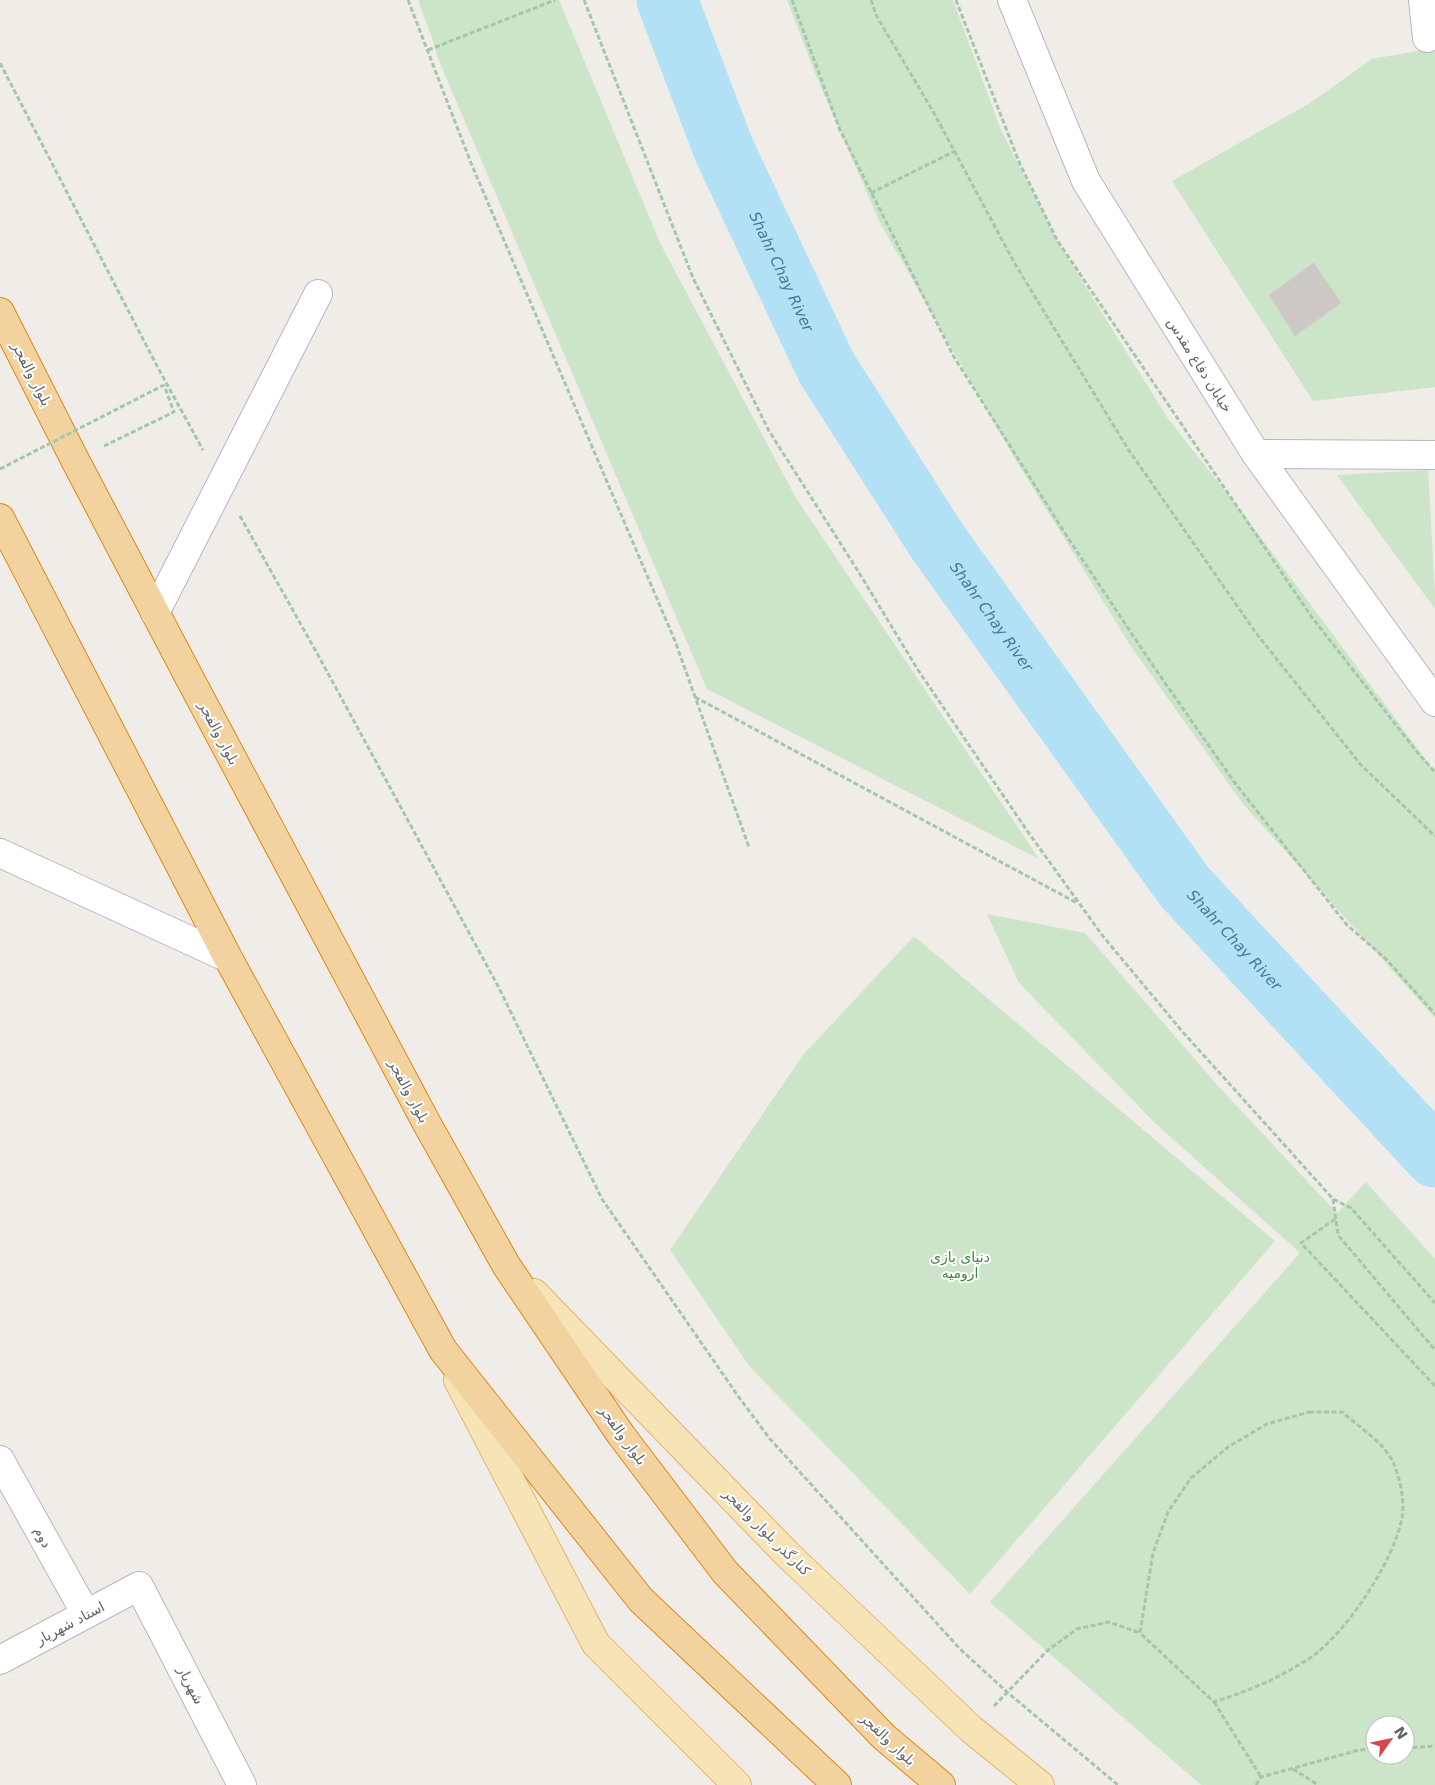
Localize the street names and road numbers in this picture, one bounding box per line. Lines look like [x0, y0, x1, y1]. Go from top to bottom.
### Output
street label: خیابان دفاع مقدس [1163, 315, 1236, 416]
street label: بلوار والفجر [8, 338, 55, 409]
street label: بلوار والفجر [194, 698, 242, 768]
street label: بلوار والفجر [384, 1056, 432, 1126]
street label: بلوار والفجر [595, 1401, 650, 1468]
street label: کنارگذر بلوار والفجر [719, 1484, 814, 1580]
street label: دوم [30, 1524, 55, 1551]
street label: استاد شهریار [32, 1598, 108, 1649]
street label: شهریار [173, 1662, 207, 1707]
street label: بلوار والفجر [856, 1709, 919, 1769]

